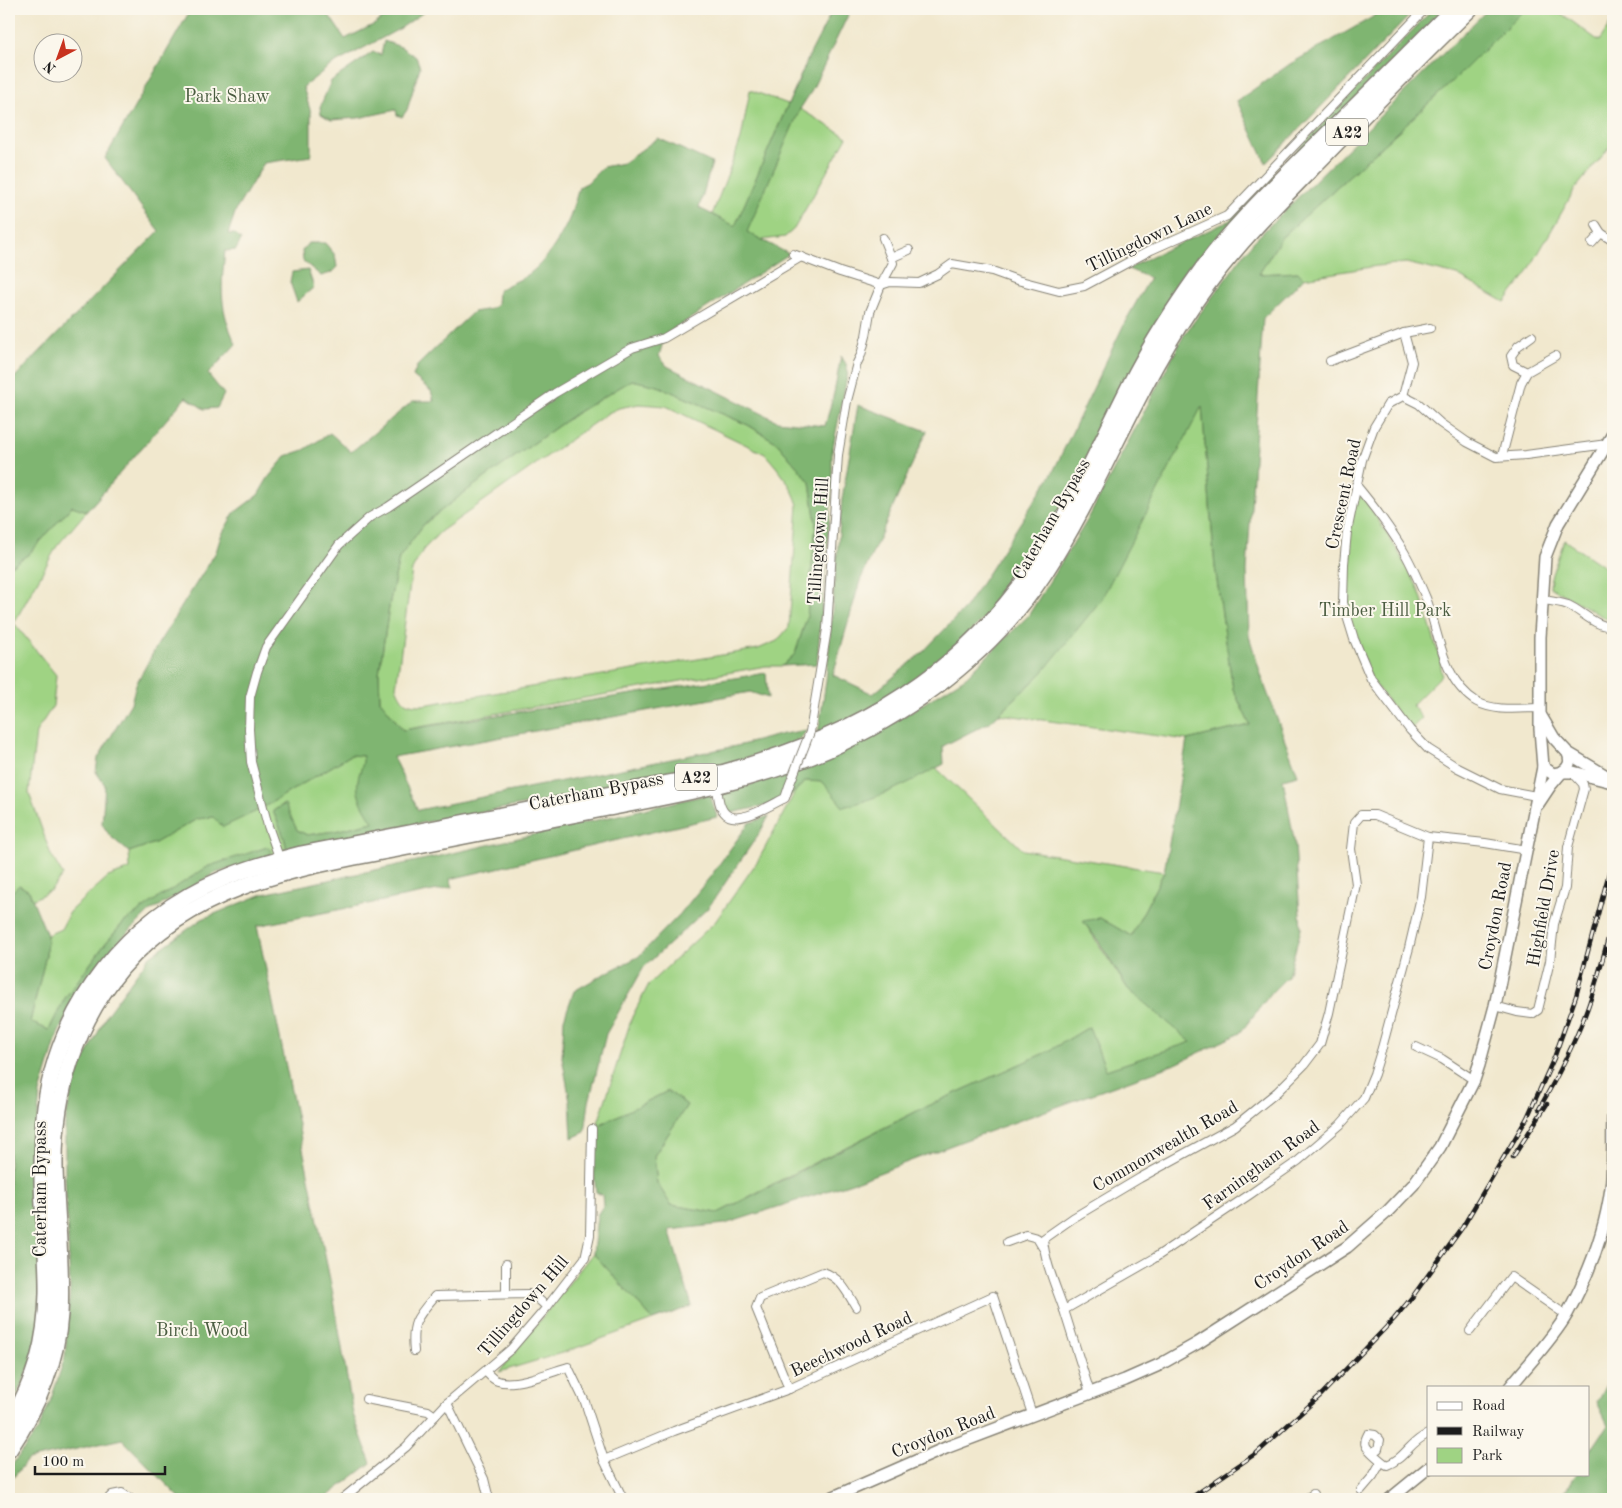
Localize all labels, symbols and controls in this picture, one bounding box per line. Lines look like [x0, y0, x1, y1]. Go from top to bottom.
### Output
north arrow [32, 32, 82, 82]
text: N [41, 58, 59, 76]
park label: Park Shaw [184, 88, 270, 106]
road number: A22 [1326, 118, 1368, 146]
street label: Tillingdown Lane [1084, 200, 1215, 276]
street label: Crescent Road [1323, 437, 1365, 551]
street label: Caterham Bypass [1010, 456, 1094, 583]
street label: Tillingdown Hill [806, 477, 832, 605]
park label: Timber Hill Park [1319, 602, 1451, 620]
road number: A22 [675, 764, 717, 790]
street label: Caterham Bypass [527, 770, 665, 814]
street label: Highfield Drive [1525, 848, 1563, 968]
street label: Croydon Road [1477, 860, 1515, 972]
street label: Commonwealth Road [1090, 1098, 1241, 1196]
street label: Farningham Road [1200, 1118, 1323, 1214]
street label: Caterham Bypass [32, 1120, 50, 1257]
street label: Croydon Road [1251, 1218, 1352, 1294]
street label: Tillingdown Hill [475, 1253, 572, 1361]
street label: Beechwood Road [788, 1309, 915, 1381]
park label: Birch Wood [156, 1322, 248, 1340]
legend [1427, 1386, 1590, 1476]
text: Road [1472, 1399, 1506, 1414]
street label: Croydon Road [889, 1404, 998, 1462]
text: Railway [1472, 1425, 1525, 1440]
scale bar [35, 1443, 165, 1475]
text: Park [1472, 1449, 1503, 1464]
text: 100 m [42, 1455, 84, 1470]

